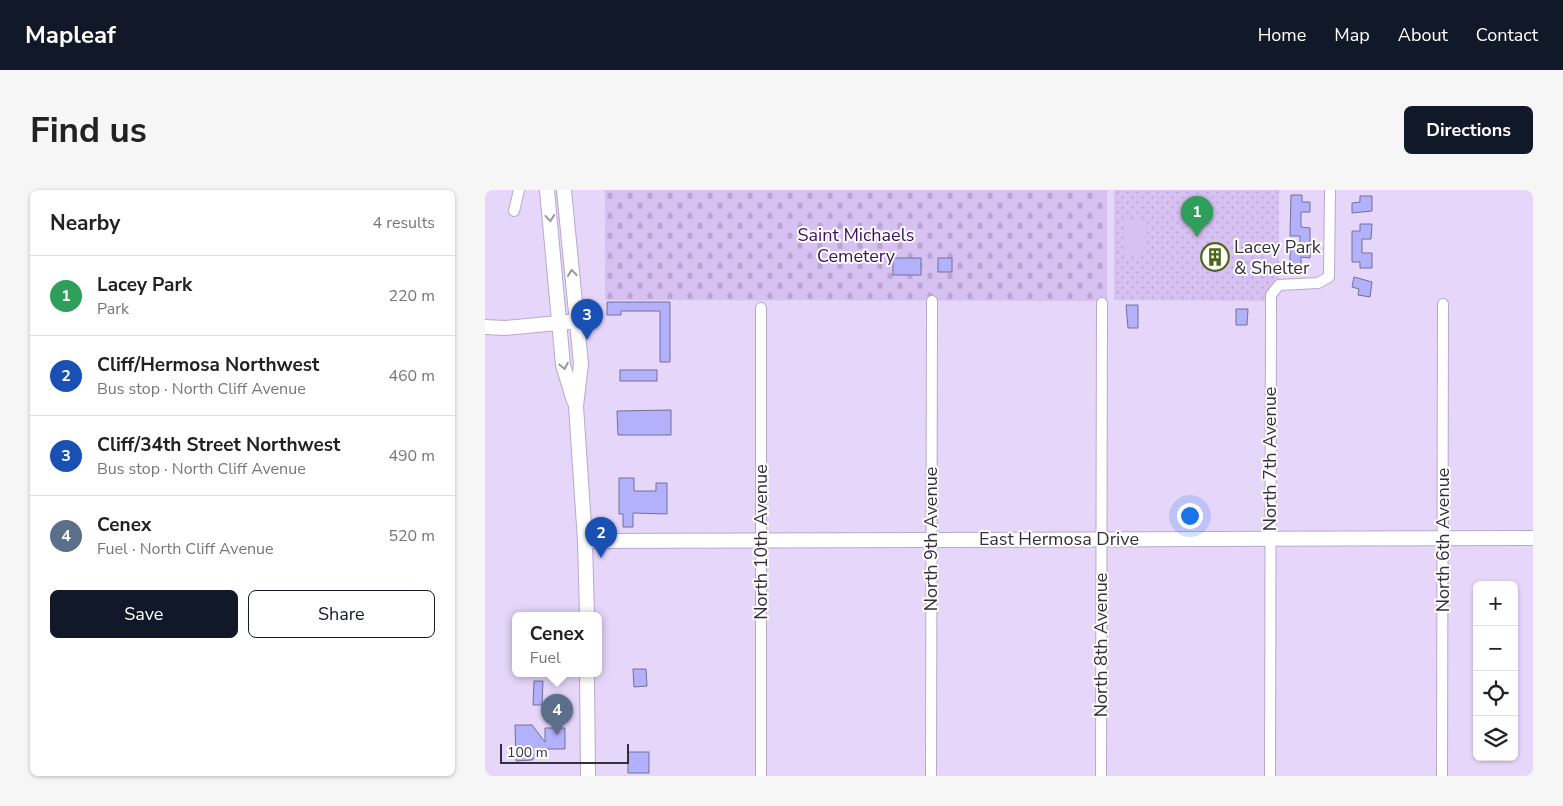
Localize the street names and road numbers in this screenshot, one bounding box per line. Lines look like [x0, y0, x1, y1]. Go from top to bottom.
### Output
street label: North 7th Avenue [1258, 387, 1282, 531]
street label: North 10th Avenue [749, 464, 773, 620]
street label: North 9th Avenue [919, 467, 943, 611]
street label: North 6th Avenue [1431, 468, 1455, 612]
street label: East Hermosa Drive [979, 527, 1139, 551]
street label: North 8th Avenue [1089, 573, 1113, 717]

